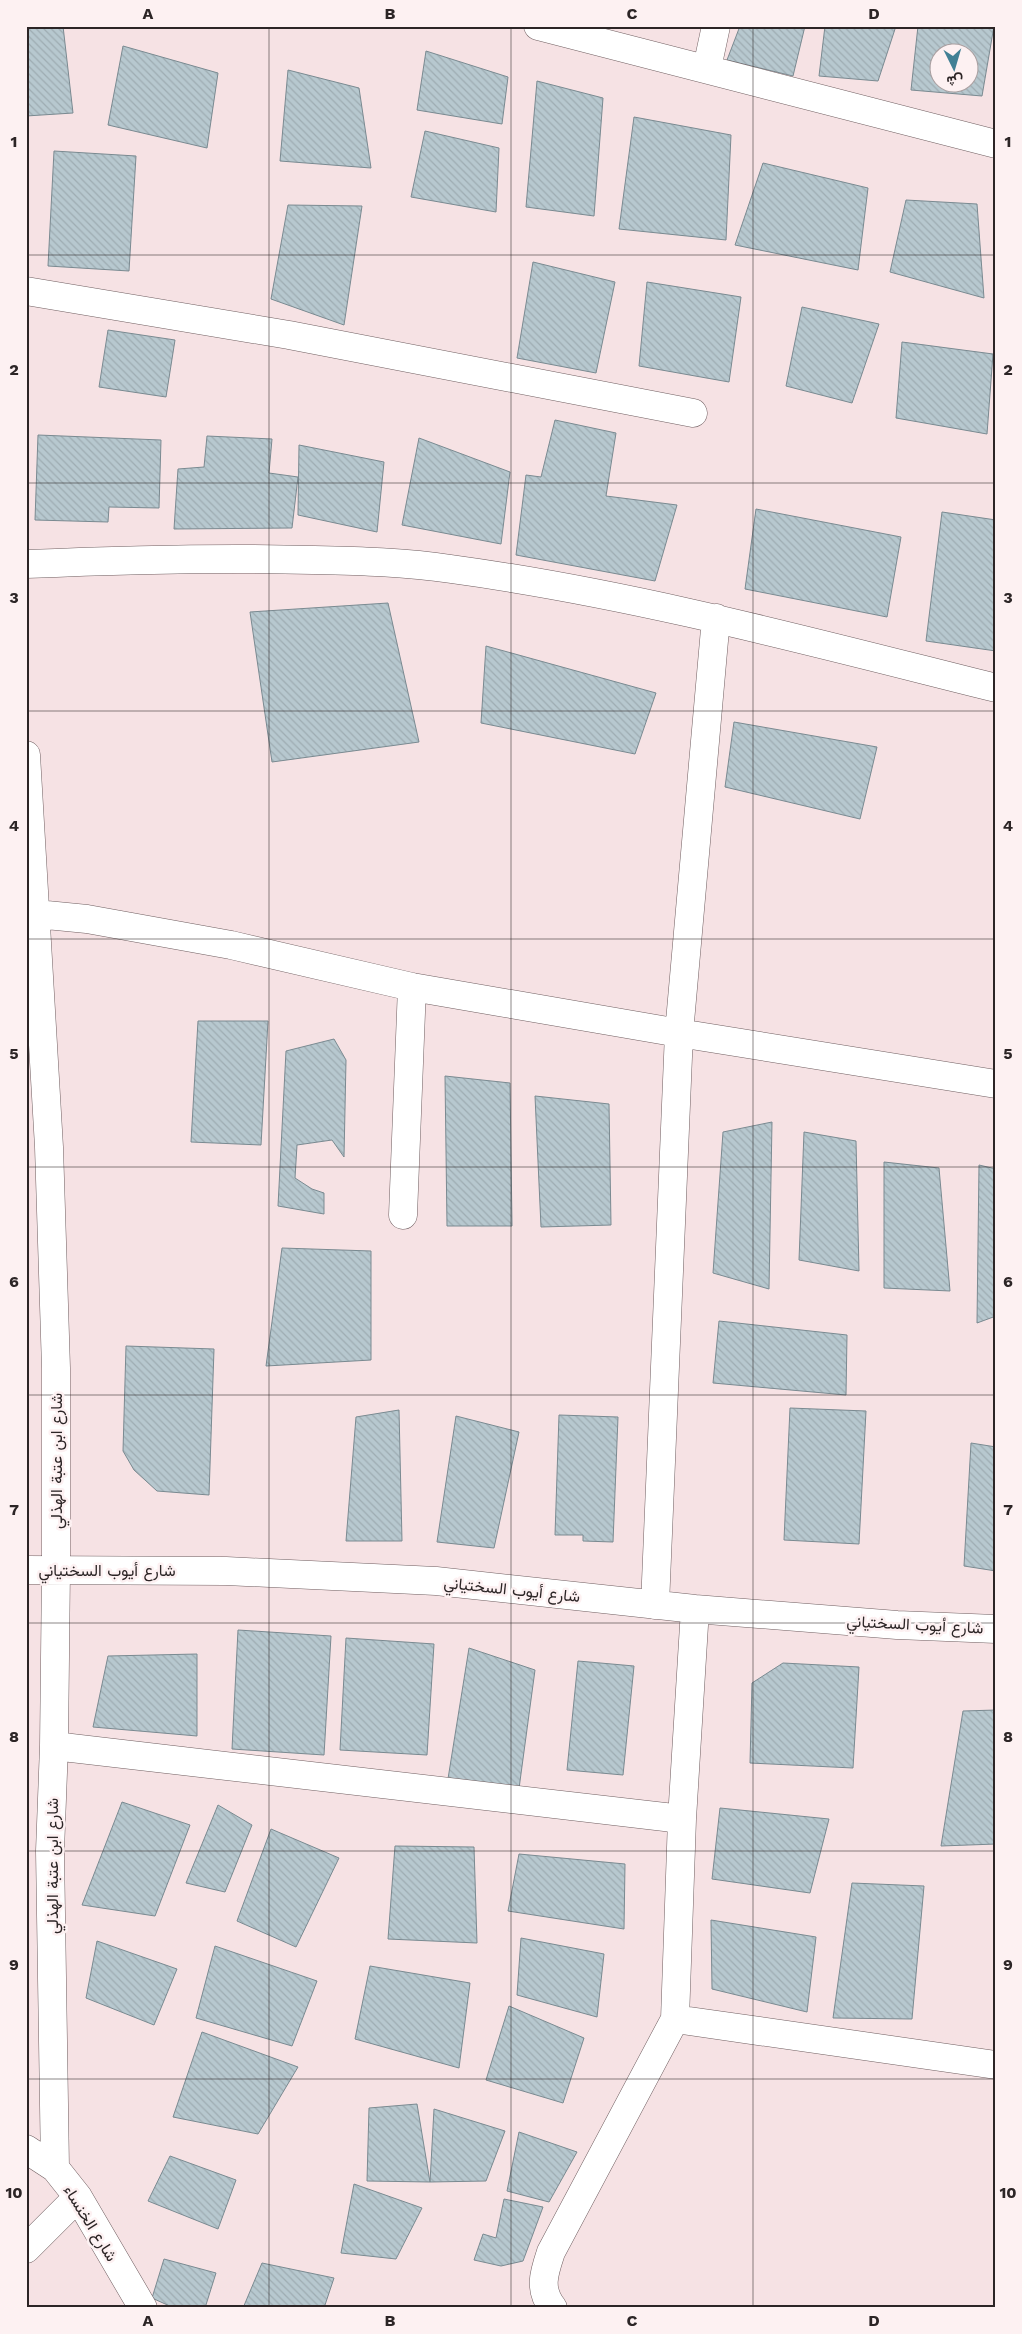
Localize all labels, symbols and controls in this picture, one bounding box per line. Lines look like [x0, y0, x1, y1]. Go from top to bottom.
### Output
text: A [143, 4, 154, 23]
text: B [385, 4, 396, 23]
text: C [627, 4, 638, 23]
text: D [868, 4, 880, 23]
north arrow [930, 42, 980, 92]
text: ش [946, 71, 964, 90]
text: 1 [11, 132, 17, 151]
text: 1 [1005, 132, 1011, 151]
text: 2 [9, 360, 19, 379]
text: 2 [1003, 360, 1013, 379]
text: 3 [9, 588, 19, 607]
text: 3 [1003, 588, 1013, 607]
text: 4 [9, 816, 19, 835]
text: 4 [1003, 816, 1013, 835]
text: 5 [9, 1044, 19, 1063]
text: 5 [1003, 1044, 1013, 1063]
text: 6 [9, 1272, 19, 1291]
text: 6 [1003, 1272, 1013, 1291]
street label: شارع ابن عتبة الهذلي [47, 1393, 70, 1529]
text: 7 [9, 1500, 19, 1519]
text: 7 [1003, 1500, 1013, 1519]
street label: شارع أيوب السختياني [38, 1561, 176, 1584]
street label: شارع أيوب السختياني [442, 1573, 581, 1610]
street label: شارع أيوب السختياني [846, 1611, 984, 1642]
text: 8 [9, 1727, 19, 1746]
text: 8 [1003, 1727, 1013, 1746]
street label: شارع ابن عتبة الهذلي [43, 1798, 66, 1934]
text: 9 [9, 1955, 19, 1974]
text: 9 [1003, 1955, 1013, 1974]
street label: شارع الخنساء [58, 2182, 122, 2266]
text: 10 [5, 2183, 23, 2202]
text: 10 [999, 2183, 1017, 2202]
text: A [143, 2311, 154, 2330]
text: B [385, 2311, 396, 2330]
text: C [627, 2311, 638, 2330]
text: D [868, 2311, 880, 2330]

